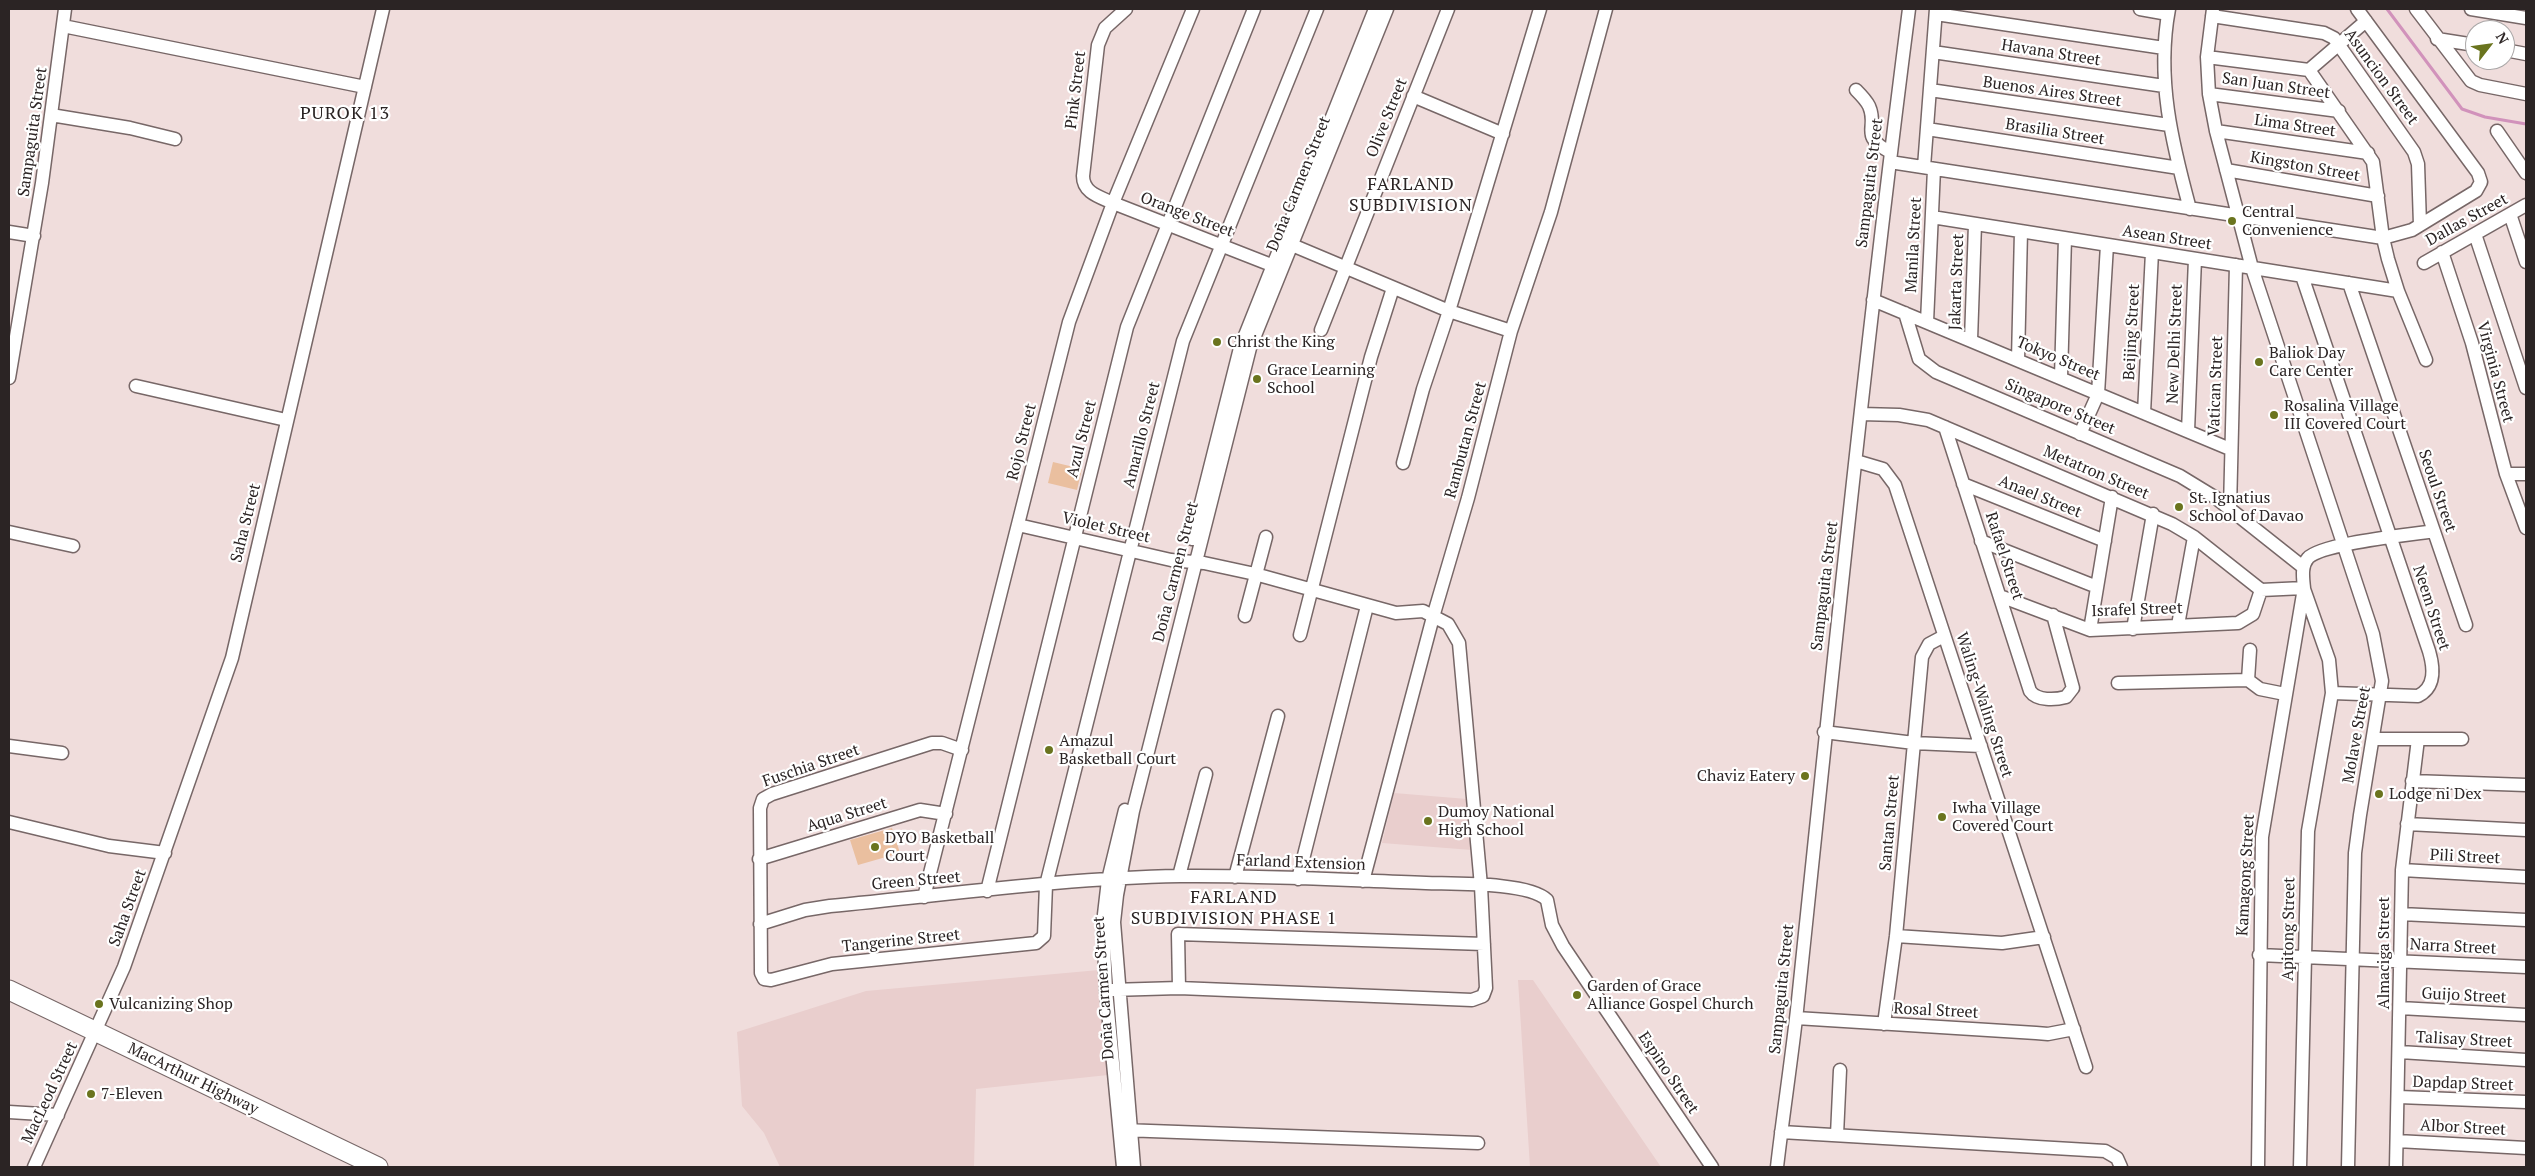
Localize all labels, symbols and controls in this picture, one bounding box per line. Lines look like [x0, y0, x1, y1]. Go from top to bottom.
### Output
north arrow [2465, 20, 2515, 70]
street label: Asuncion Street [2340, 25, 2422, 129]
text: N [2492, 28, 2513, 47]
street label: Havana Street [2000, 36, 2102, 70]
street label: Pink Street [1062, 50, 1090, 130]
street label: Sampaguita Street [14, 66, 52, 198]
street label: San Juan Street [2221, 69, 2331, 103]
street label: Buenos Aires Street [1982, 73, 2122, 111]
street label: Olive Street [1362, 75, 1412, 161]
district label: PUROK 13 [299, 103, 391, 125]
street label: Lima Street [2253, 111, 2337, 141]
street label: Doña Carmen Street [1263, 114, 1335, 254]
street label: Brasilia Street [2004, 115, 2106, 149]
street label: Sampaguita Street [1853, 117, 1887, 249]
street label: Kingston Street [2249, 148, 2361, 186]
district label: FARLAND SUBDIVISION [1348, 174, 1474, 216]
street label: Orange Street [1138, 188, 1236, 242]
street label: Dallas Street [2423, 190, 2511, 250]
street label: Manila Street [1902, 197, 1926, 293]
place label: Central Convenience [2242, 202, 2333, 240]
marker: Central Convenience [2226, 215, 2238, 227]
street label: Asean Street [2121, 221, 2213, 255]
street label: Jakarta Street [1946, 233, 1968, 331]
street label: Beijing Street [2120, 283, 2144, 381]
street label: New Delhi Street [2163, 284, 2187, 404]
street label: Virginia Street [2472, 319, 2518, 425]
place label: Christ the King [1227, 332, 1335, 352]
street label: Tokyo Street [2013, 333, 2103, 385]
marker: Christ the King [1211, 336, 1223, 348]
street label: Vatican Street [2205, 336, 2227, 436]
place label: Baliok Day Care Center [2269, 343, 2353, 381]
marker: Baliok Day Care Center [2253, 356, 2265, 368]
place label: Grace Learning School [1267, 360, 1375, 398]
marker: Grace Learning School [1251, 373, 1263, 385]
street label: Singapore Street [2002, 375, 2118, 439]
street label: Amarillo Street [1120, 380, 1164, 490]
street label: Rambutan Street [1441, 380, 1491, 500]
place label: Rosalina Village III Covered Court [2284, 396, 2406, 434]
street label: Azul Street [1063, 398, 1101, 480]
street label: Rojo Street [1003, 401, 1041, 483]
marker: Rosalina Village III Covered Court [2268, 409, 2280, 421]
street label: Metatron Street [2040, 442, 2152, 504]
street label: Seoul Street [2414, 447, 2460, 535]
street label: Anael Street [1996, 472, 2084, 522]
street label: Saha Street [227, 482, 265, 564]
place label: St. Ignatius School of Davao [2189, 488, 2303, 526]
street label: Doña Carmen Street [1149, 500, 1203, 644]
marker: St. Ignatius School of Davao [2173, 501, 2185, 513]
street label: Violet Street [1060, 509, 1152, 547]
street label: Rafael Street [1981, 510, 2027, 602]
street label: Sampaguita Street [1808, 520, 1842, 652]
street label: Neem Street [2408, 563, 2454, 653]
street label: Israfel Street [2091, 599, 2183, 621]
street label: Waling-Waling Street [1951, 630, 2017, 780]
street label: Molave Street [2339, 685, 2375, 785]
place label: Amazul Basketball Court [1059, 731, 1176, 769]
street label: Fuschia Street [760, 740, 862, 792]
marker: Amazul Basketball Court [1043, 744, 1055, 756]
place label: Chaviz Eatery [1697, 766, 1795, 786]
marker: Chaviz Eatery [1799, 770, 1811, 782]
street label: Santan Street [1876, 774, 1904, 872]
place label: Lodge ni Dex [2389, 784, 2481, 804]
marker: Lodge ni Dex [2373, 788, 2385, 800]
street label: Aqua Street [805, 794, 889, 836]
place label: Iwha Village Covered Court [1952, 798, 2053, 836]
place label: Dumoy National High School [1438, 802, 1555, 840]
marker: Iwha Village Covered Court [1936, 811, 1948, 823]
street label: Kamagong Street [2233, 814, 2259, 936]
marker: Dumoy National High School [1422, 815, 1434, 827]
place label: DYO Basketball Court [885, 828, 994, 866]
marker: DYO Basketball Court [869, 841, 881, 853]
street label: Pili Street [2429, 846, 2501, 868]
street label: Farland Extension [1236, 851, 1366, 875]
street label: Saha Street [105, 867, 151, 949]
street label: Green Street [871, 868, 961, 894]
street label: Apitong Street [2278, 877, 2300, 981]
district label: FARLAND SUBDIVISION PHASE 1 [1128, 887, 1340, 930]
street label: Almaciga Street [2374, 897, 2394, 1009]
street label: Doña Carmen Street [1089, 915, 1119, 1061]
street label: Sampaguita Street [1766, 923, 1798, 1055]
street label: Tangerine Street [841, 925, 961, 957]
street label: Narra Street [2409, 935, 2497, 959]
place label: Garden of Grace Alliance Gospel Church [1587, 976, 1754, 1014]
street label: Guijo Street [2421, 984, 2507, 1008]
marker: Garden of Grace Alliance Gospel Church [1571, 989, 1583, 1001]
place label: Vulcanizing Shop [109, 994, 233, 1014]
marker: Vulcanizing Shop [93, 998, 105, 1010]
street label: Rosal Street [1893, 999, 1979, 1023]
street label: Espino Street [1633, 1028, 1703, 1118]
street label: Talisay Street [2415, 1028, 2513, 1052]
street label: MacLeod Street [18, 1039, 82, 1147]
street label: MacArthur Highway [124, 1039, 262, 1119]
street label: Dapdap Street [2412, 1073, 2514, 1095]
place label: 7-Eleven [101, 1084, 163, 1104]
marker: 7-Eleven [85, 1088, 97, 1100]
street label: Albor Street [2420, 1116, 2506, 1140]

